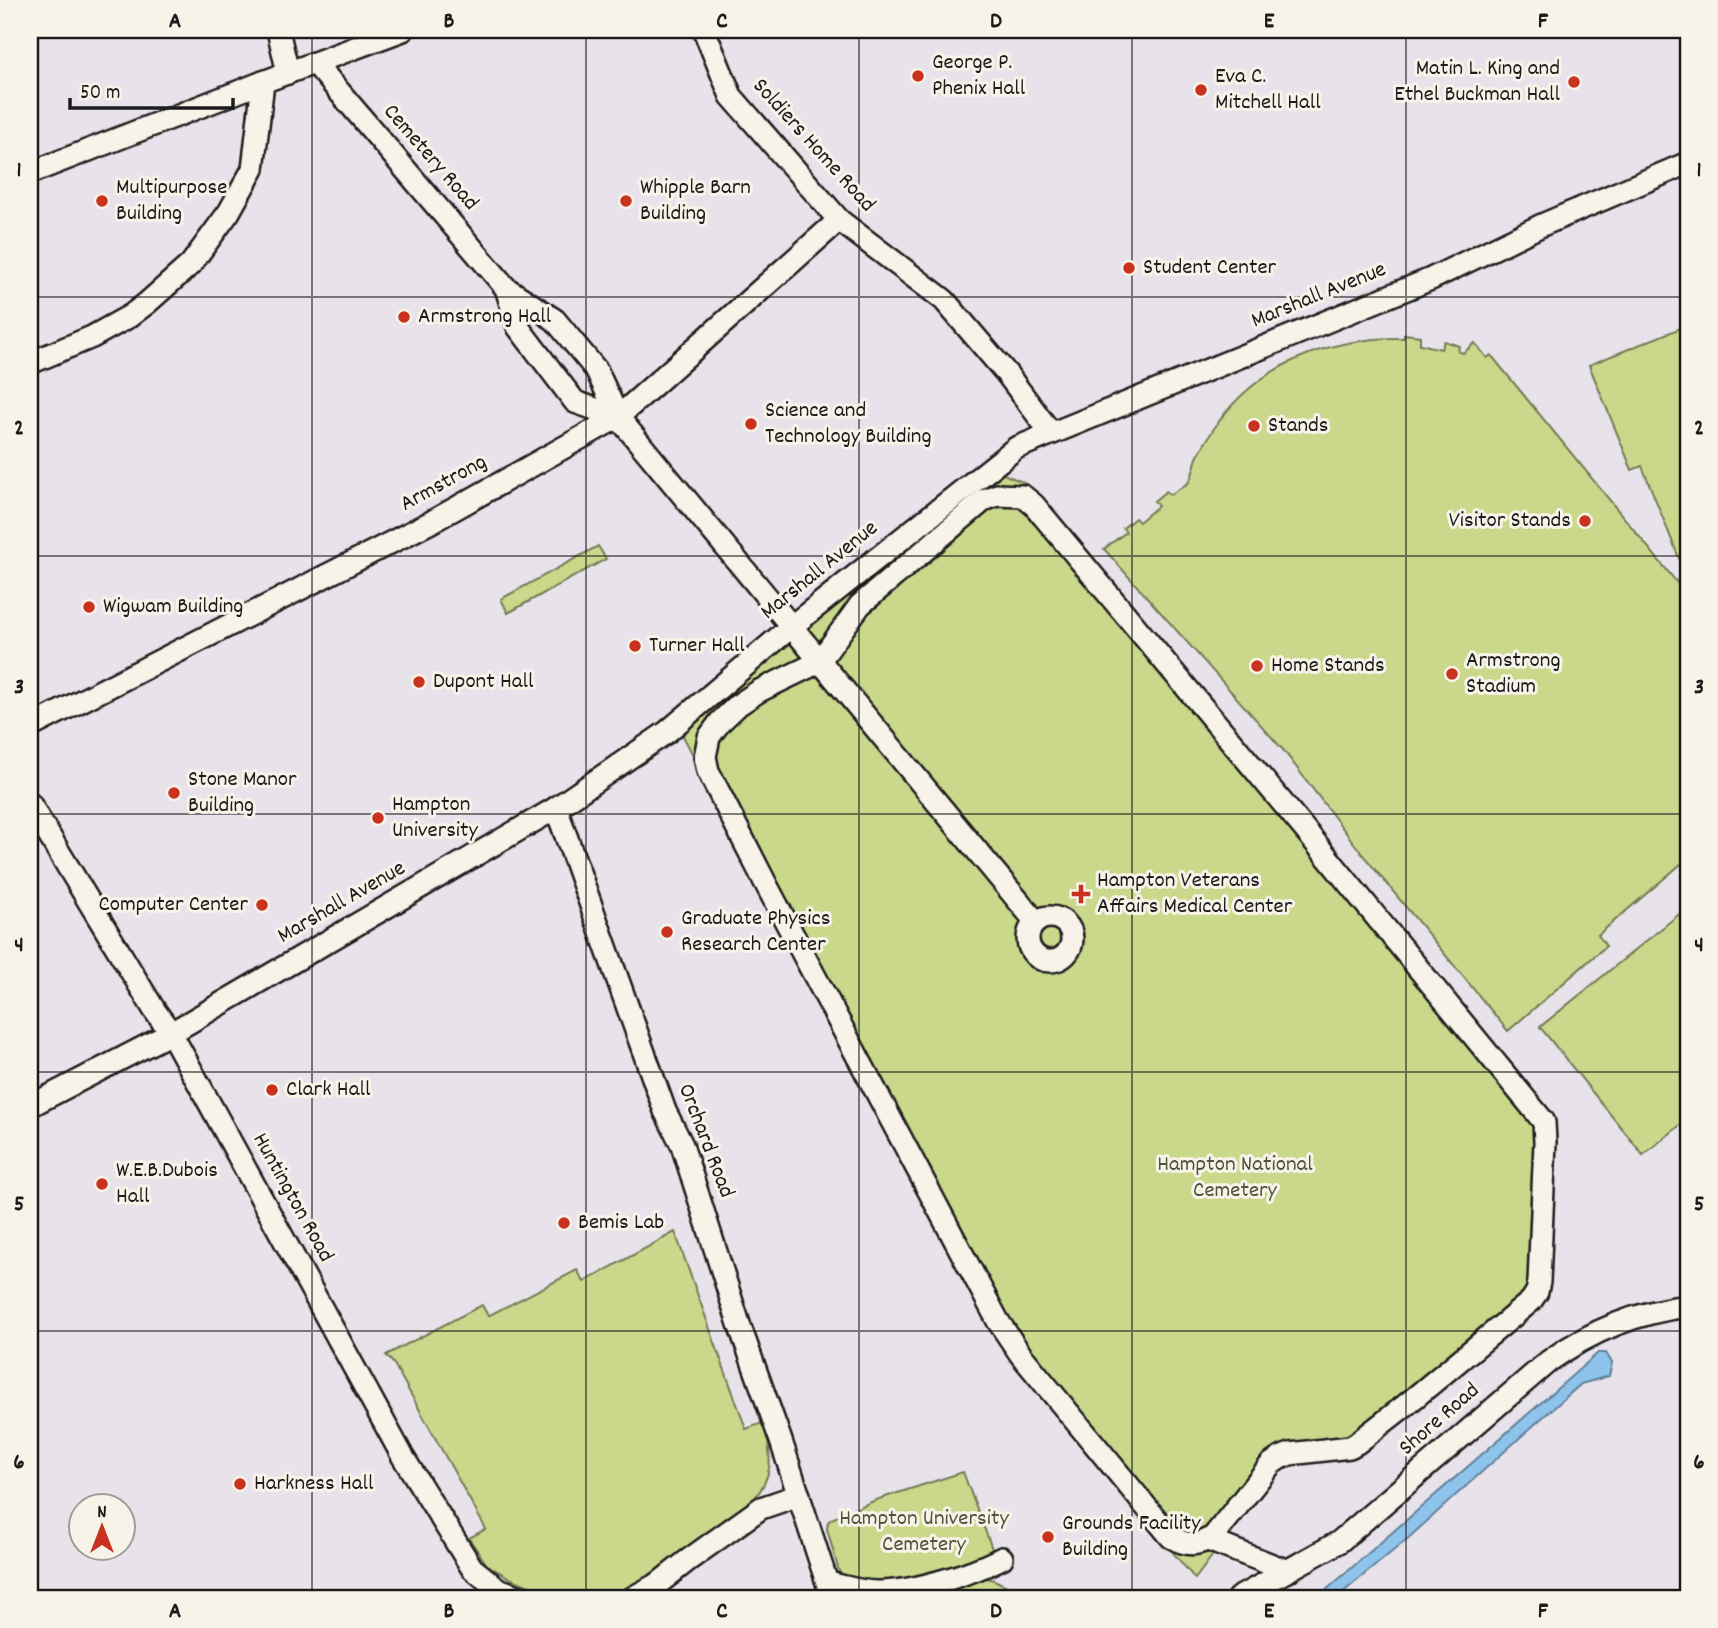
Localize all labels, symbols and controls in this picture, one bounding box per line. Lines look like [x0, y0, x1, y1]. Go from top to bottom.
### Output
text: A [169, 6, 181, 39]
text: B [444, 6, 455, 39]
text: C [716, 6, 728, 39]
text: D [990, 6, 1002, 39]
text: E [1264, 6, 1275, 39]
text: F [1538, 6, 1549, 39]
place label: George P. Phenix Hall [932, 47, 1026, 106]
place label: Matin L. King and Ethel Buckman Hall [1394, 53, 1561, 112]
place label: Eva C. Mitchell Hall [1215, 61, 1321, 120]
scale bar [70, 66, 233, 110]
marker: George P. Phenix Hall [910, 68, 926, 84]
street label: Soldiers Home Road [744, 72, 882, 220]
marker: Matin L. King and Ethel Buckman Hall [1566, 74, 1582, 90]
text: 50 m [80, 79, 120, 109]
marker: Eva C. Mitchell Hall [1193, 82, 1209, 98]
street label: Cemetery Road [374, 97, 486, 219]
text: 1 [16, 155, 22, 188]
text: 1 [1696, 155, 1702, 188]
place label: Multipurpose Building [116, 172, 227, 231]
place label: Whipple Barn Building [640, 172, 751, 231]
marker: Multipurpose Building [94, 193, 110, 209]
marker: Whipple Barn Building [618, 193, 634, 209]
place label: Student Center [1143, 252, 1277, 285]
street label: Marshall Avenue [1247, 254, 1391, 338]
marker: Student Center [1121, 260, 1137, 276]
place label: Armstrong Hall [418, 301, 552, 334]
marker: Armstrong Hall [396, 309, 412, 325]
place label: Science and Technology Building [765, 395, 932, 454]
place label: Stands [1268, 410, 1329, 443]
text: 2 [14, 413, 24, 446]
text: 2 [1694, 413, 1704, 446]
marker: Science and Technology Building [743, 416, 759, 432]
marker: Stands [1246, 418, 1262, 434]
street label: Armstrong [395, 447, 493, 521]
place label: Visitor Stands [1449, 505, 1571, 538]
street label: Marshall Avenue [754, 513, 886, 629]
marker: Visitor Stands [1577, 513, 1593, 529]
place label: Wigwam Building [103, 591, 243, 624]
marker: Wigwam Building [81, 599, 97, 615]
place label: Turner Hall [649, 630, 745, 663]
marker: Turner Hall [627, 638, 643, 654]
place label: Armstrong Stadium [1466, 645, 1561, 704]
place label: Home Stands [1271, 650, 1385, 683]
marker: Home Stands [1249, 658, 1265, 674]
place label: Dupont Hall [433, 666, 534, 699]
marker: Armstrong Stadium [1444, 666, 1460, 682]
text: 3 [14, 672, 24, 705]
text: 3 [1694, 672, 1704, 705]
marker: Dupont Hall [411, 674, 427, 690]
place label: Stone Manor Building [188, 764, 297, 823]
marker: Stone Manor Building [166, 785, 182, 801]
place label: Hampton University [392, 789, 479, 848]
marker: Hampton University [370, 810, 386, 826]
street label: Marshall Avenue [272, 853, 412, 953]
place label: Hampton Veterans Affairs Medical Center [1097, 865, 1293, 924]
marker: Hampton Veterans Affairs Medical Center [1071, 884, 1091, 904]
place label: Computer Center [98, 889, 248, 922]
marker: Computer Center [254, 897, 270, 913]
place label: Graduate Physics Research Center [681, 903, 830, 962]
marker: Graduate Physics Research Center [659, 924, 675, 940]
text: 4 [14, 930, 24, 963]
text: 4 [1694, 930, 1704, 963]
place label: Clark Hall [286, 1074, 371, 1107]
street label: Orchard Road [668, 1079, 742, 1203]
marker: Clark Hall [264, 1082, 280, 1098]
street label: Huntington Road [243, 1127, 341, 1269]
park label: Hampton National Cemetery [1157, 1149, 1313, 1208]
place label: W.E.B.Dubois Hall [116, 1155, 218, 1214]
marker: W.E.B.Dubois Hall [94, 1176, 110, 1192]
text: 5 [14, 1189, 24, 1222]
text: 5 [1694, 1189, 1704, 1222]
place label: Bemis Lab [578, 1207, 664, 1240]
marker: Bemis Lab [556, 1215, 572, 1231]
street label: Shore Road [1392, 1375, 1488, 1465]
text: 6 [13, 1447, 25, 1480]
text: 6 [1693, 1447, 1705, 1480]
place label: Harkness Hall [254, 1468, 374, 1501]
marker: Harkness Hall [232, 1476, 248, 1492]
north arrow [66, 1492, 136, 1562]
text: N [97, 1500, 107, 1527]
park label: Hampton University Cemetery [839, 1503, 1009, 1562]
place label: Grounds Facility Building [1062, 1508, 1201, 1567]
marker: Grounds Facility Building [1040, 1529, 1056, 1545]
text: A [169, 1596, 181, 1628]
text: B [444, 1596, 455, 1628]
text: C [716, 1596, 728, 1628]
text: D [990, 1596, 1002, 1628]
text: E [1264, 1596, 1275, 1628]
text: F [1538, 1596, 1549, 1628]

